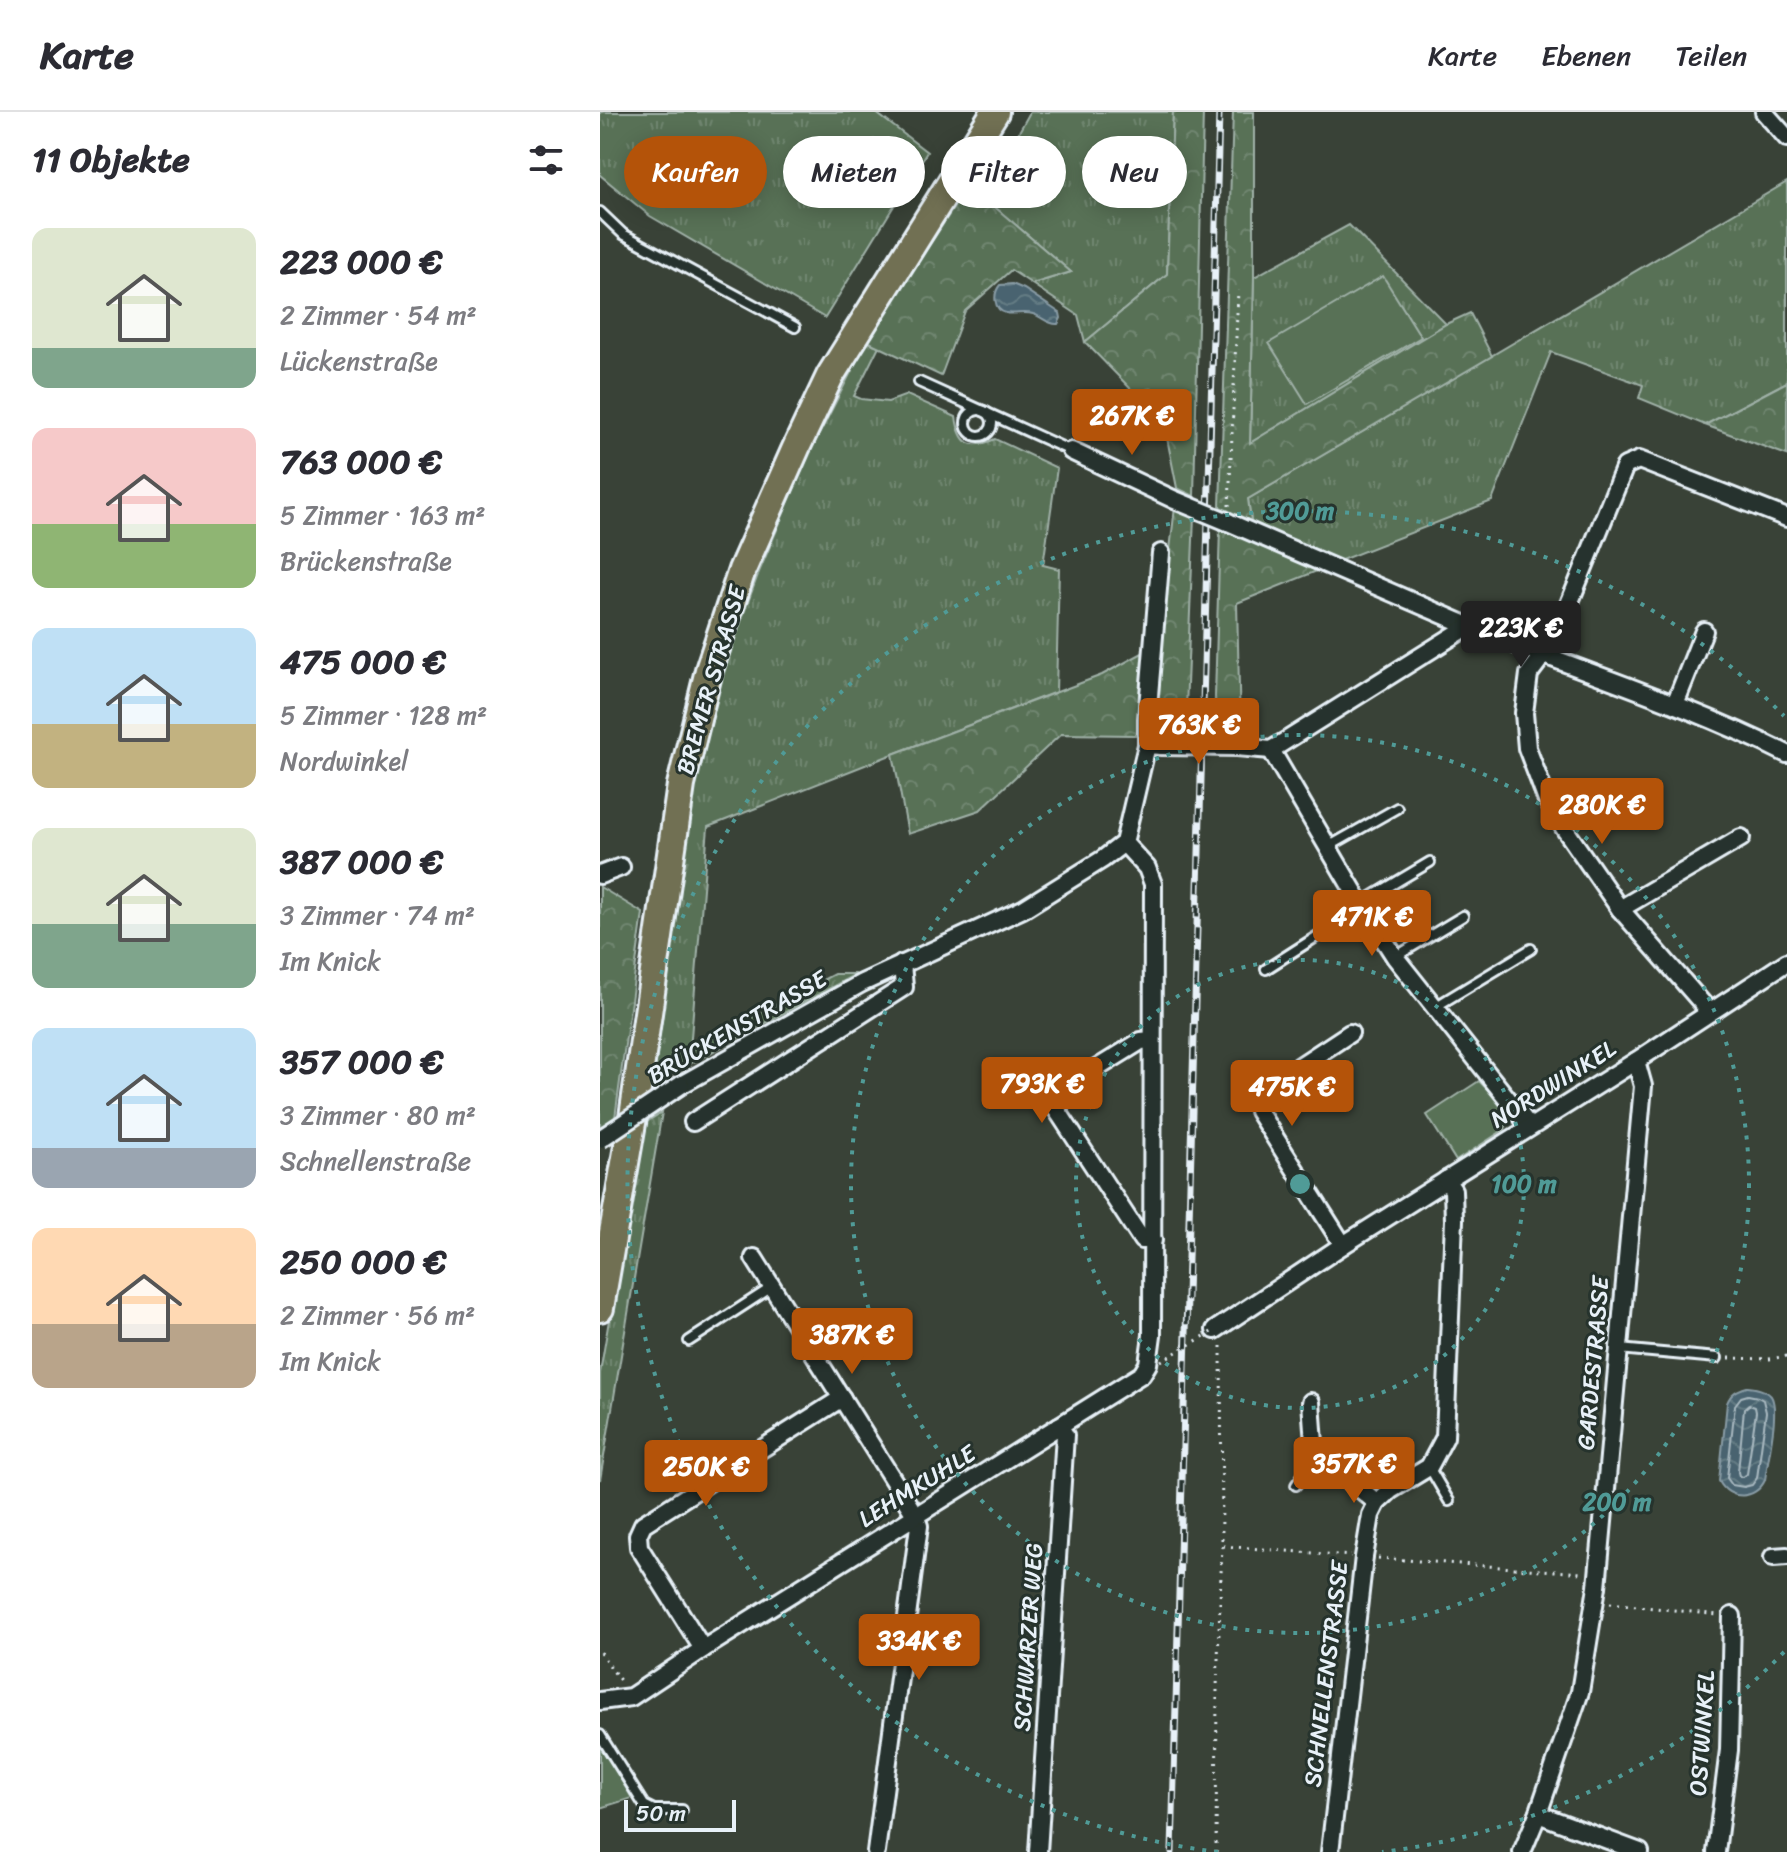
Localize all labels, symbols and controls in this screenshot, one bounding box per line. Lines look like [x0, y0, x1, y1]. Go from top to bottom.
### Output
text: Karte [40, 22, 134, 89]
text: Karte [1428, 31, 1497, 80]
text: Ebenen [1541, 31, 1631, 80]
text: Teilen [1675, 31, 1747, 80]
text: 11 Objekte [32, 130, 190, 190]
chip: Kaufen [624, 136, 767, 208]
chip: Mieten [783, 136, 925, 208]
chip: Filter [941, 136, 1066, 208]
chip: Neu [1082, 136, 1187, 208]
icon: filters [524, 138, 568, 182]
text: 223 000 € [280, 232, 443, 292]
icon: home [96, 260, 192, 356]
text: 2 Zimmer · 54 m² [280, 292, 477, 338]
text: Lückenstraße [280, 338, 438, 384]
pin: 267K € [1067, 389, 1197, 457]
text: 267K € [1090, 392, 1174, 438]
text: 763 000 € [280, 432, 442, 492]
icon: home [96, 460, 192, 556]
text: 300 m [1265, 490, 1335, 532]
text: 5 Zimmer · 163 m² [280, 492, 486, 538]
text: Brückenstraße [280, 538, 452, 584]
street label: BREMER STRASSE [664, 579, 759, 779]
pin: 223K € [1456, 601, 1586, 669]
text: 223K € [1479, 604, 1563, 650]
text: 475 000 € [280, 632, 446, 692]
icon: home [96, 660, 192, 756]
text: 5 Zimmer · 128 m² [280, 692, 487, 738]
pin: 763K € [1134, 698, 1264, 766]
text: 763K € [1157, 701, 1241, 747]
text: Nordwinkel [280, 738, 409, 784]
pin: 280K € [1537, 778, 1667, 846]
text: 280K € [1559, 781, 1645, 827]
text: 387 000 € [280, 832, 443, 892]
icon: home [96, 860, 192, 956]
pin: 471K € [1307, 890, 1437, 958]
text: 3 Zimmer · 74 m² [280, 892, 475, 938]
text: 471K € [1331, 893, 1413, 939]
text: Im Knick [280, 938, 381, 984]
street label: BRÜCKENSTRASSE [639, 957, 837, 1096]
street label: NORDWINKEL [1481, 1028, 1625, 1140]
text: 357 000 € [280, 1032, 444, 1092]
pin: 793K € [977, 1057, 1107, 1125]
icon: home [96, 1060, 192, 1156]
text: 793K € [1000, 1060, 1084, 1106]
pin: 475K € [1227, 1060, 1357, 1128]
text: 475K € [1249, 1063, 1335, 1109]
text: 3 Zimmer · 80 m² [280, 1092, 476, 1138]
text: Schnellenstraße [280, 1138, 471, 1184]
text: 100 m [1491, 1163, 1557, 1205]
centre of rings [1286, 1170, 1314, 1198]
text: 250 000 € [280, 1232, 447, 1292]
icon: home [96, 1260, 192, 1356]
street label: GARDESTRASSE [1564, 1273, 1622, 1452]
text: 2 Zimmer · 56 m² [280, 1292, 475, 1338]
pin: 387K € [787, 1308, 917, 1376]
text: 387K € [810, 1311, 894, 1357]
text: Im Knick [280, 1338, 381, 1384]
street label: LEHMKUHLE [850, 1432, 986, 1539]
pin: 357K € [1289, 1437, 1419, 1505]
pin: 250K € [641, 1440, 771, 1508]
text: 357K € [1312, 1440, 1396, 1486]
text: 250K € [662, 1443, 750, 1489]
text: 200 m [1582, 1481, 1652, 1523]
street label: SCHWARZER WEG [1000, 1541, 1056, 1733]
street label: SCHNELLENSTRASSE [1291, 1557, 1361, 1789]
pin: 334K € [854, 1614, 984, 1682]
text: 334K € [877, 1617, 961, 1663]
street label: OSTWINKEL [1677, 1669, 1727, 1797]
text: 50 m [636, 1794, 686, 1833]
scale bar [624, 1796, 736, 1832]

